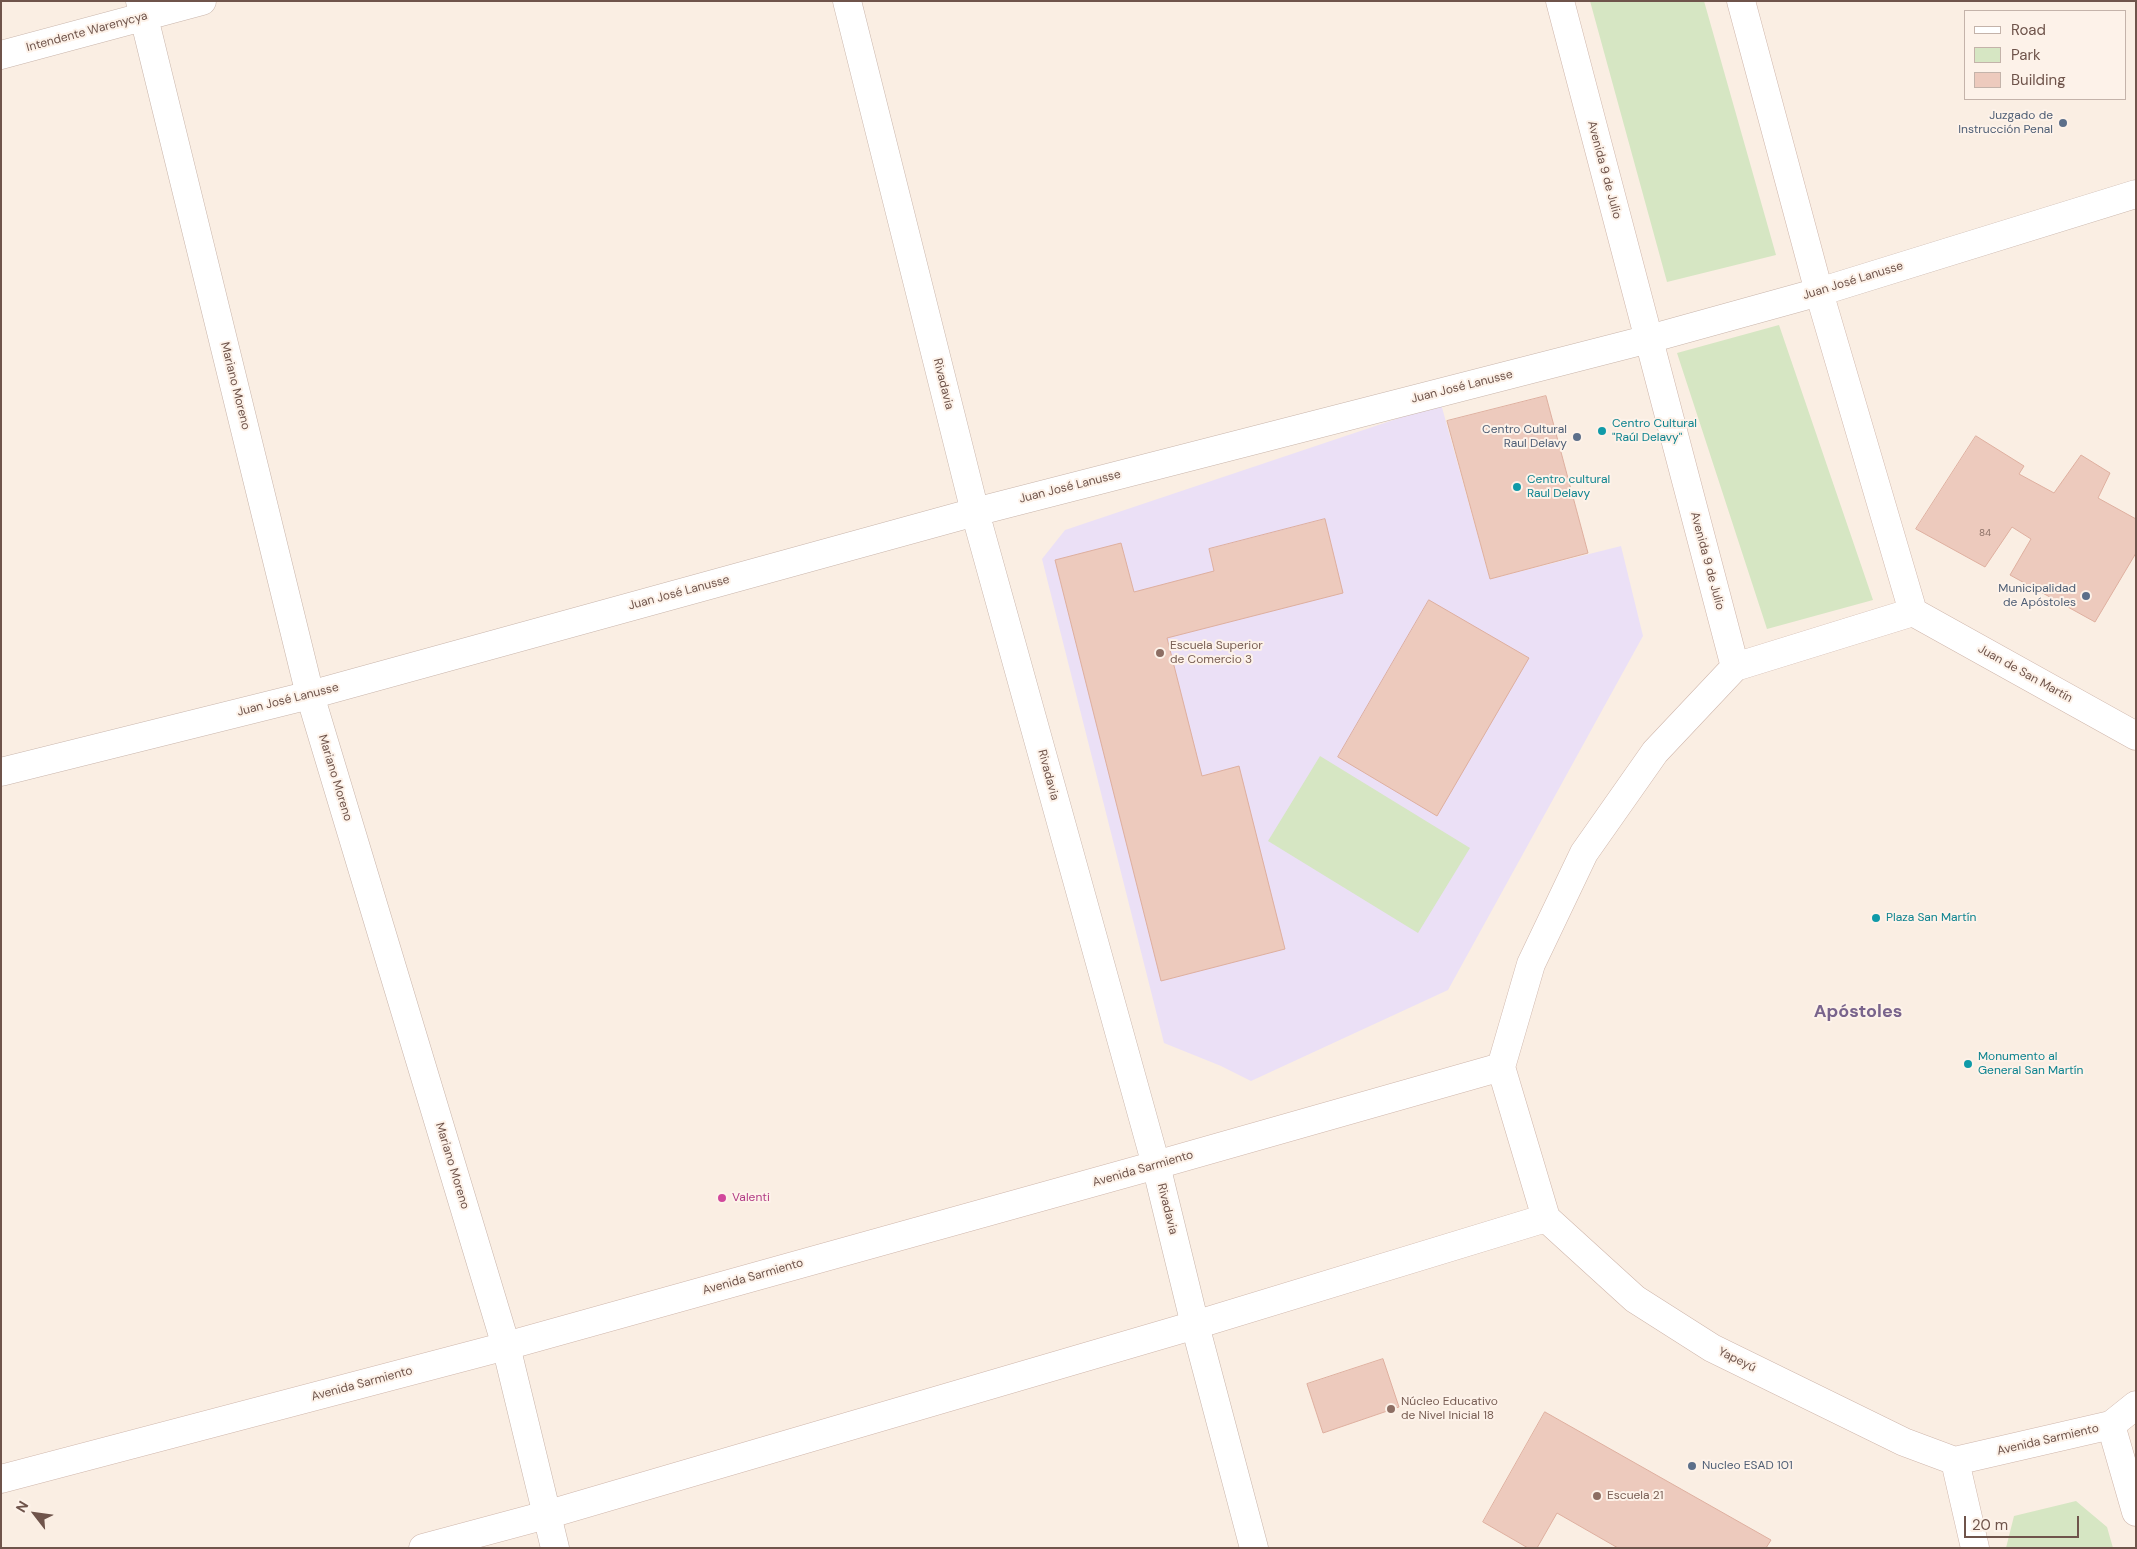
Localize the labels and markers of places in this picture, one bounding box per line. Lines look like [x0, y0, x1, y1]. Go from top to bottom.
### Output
place label: Juzgado de Instrucción Penal [1958, 109, 2053, 137]
marker: Juzgado de Instrucción Penal [2057, 117, 2069, 129]
place label: Centro Cultural "Raúl Delavy" [1612, 417, 1697, 445]
place label: Centro Cultural Raul Delavy [1482, 423, 1567, 451]
marker: Centro Cultural "Raúl Delavy" [1596, 425, 1608, 437]
marker: Centro Cultural Raul Delavy [1571, 431, 1583, 443]
place label: Centro cultural Raul Delavy [1527, 473, 1610, 501]
marker: Centro cultural Raul Delavy [1511, 481, 1523, 493]
place label: Municipalidad de Apóstoles [1998, 582, 2076, 610]
marker: Municipalidad de Apóstoles [2080, 590, 2092, 602]
place label: Escuela Superior de Comercio 3 [1170, 639, 1263, 667]
marker: Escuela Superior de Comercio 3 [1154, 647, 1166, 659]
place label: Plaza San Martín [1886, 911, 1976, 925]
marker: Plaza San Martín [1870, 912, 1882, 924]
place label: Monumento al General San Martín [1978, 1050, 2083, 1078]
marker: Monumento al General San Martín [1962, 1058, 1974, 1070]
place label: Valenti [732, 1191, 770, 1205]
marker: Valenti [716, 1192, 728, 1204]
place label: Núcleo Educativo de Nivel Inicial 18 [1401, 1395, 1498, 1423]
marker: Núcleo Educativo de Nivel Inicial 18 [1385, 1403, 1397, 1415]
place label: Nucleo ESAD 101 [1702, 1459, 1793, 1473]
marker: Nucleo ESAD 101 [1686, 1460, 1698, 1472]
place label: Escuela 21 [1607, 1489, 1663, 1503]
marker: Escuela 21 [1591, 1490, 1603, 1502]

